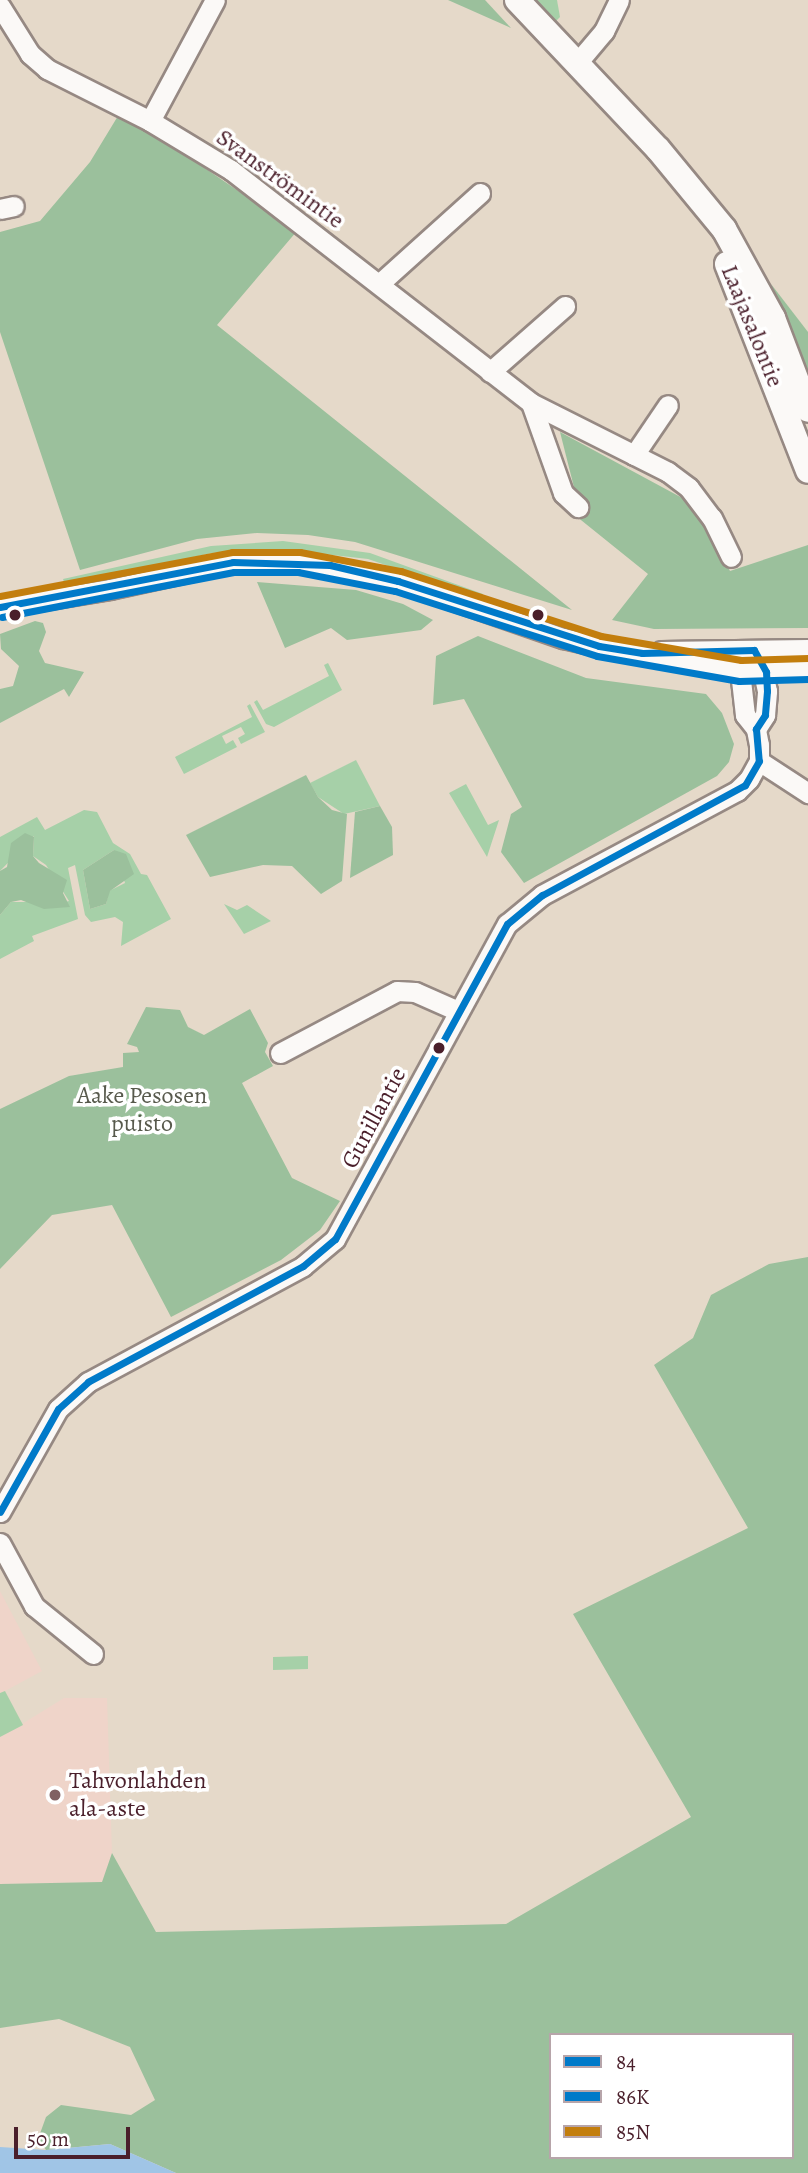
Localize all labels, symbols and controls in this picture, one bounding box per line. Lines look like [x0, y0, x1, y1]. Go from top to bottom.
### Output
street label: Svanströmintie [211, 123, 349, 235]
street label: Laajasalontie [714, 261, 790, 391]
unlabelled marker [8, 608, 22, 622]
unlabelled marker [531, 608, 545, 622]
unlabelled marker [432, 1041, 446, 1055]
street label: Gunillantie [335, 1063, 413, 1173]
park label: Aake Pesosen puisto [77, 1082, 207, 1138]
place label: Tahvonlahden ala-aste [69, 1767, 206, 1823]
marker: Tahvonlahden ala-aste [47, 1787, 63, 1803]
legend [549, 2033, 794, 2159]
text: 84 [616, 2048, 636, 2076]
text: 86K [616, 2083, 649, 2111]
scale bar [18, 2114, 133, 2158]
text: 85N [616, 2118, 650, 2146]
text: 50 m [27, 2125, 69, 2153]

